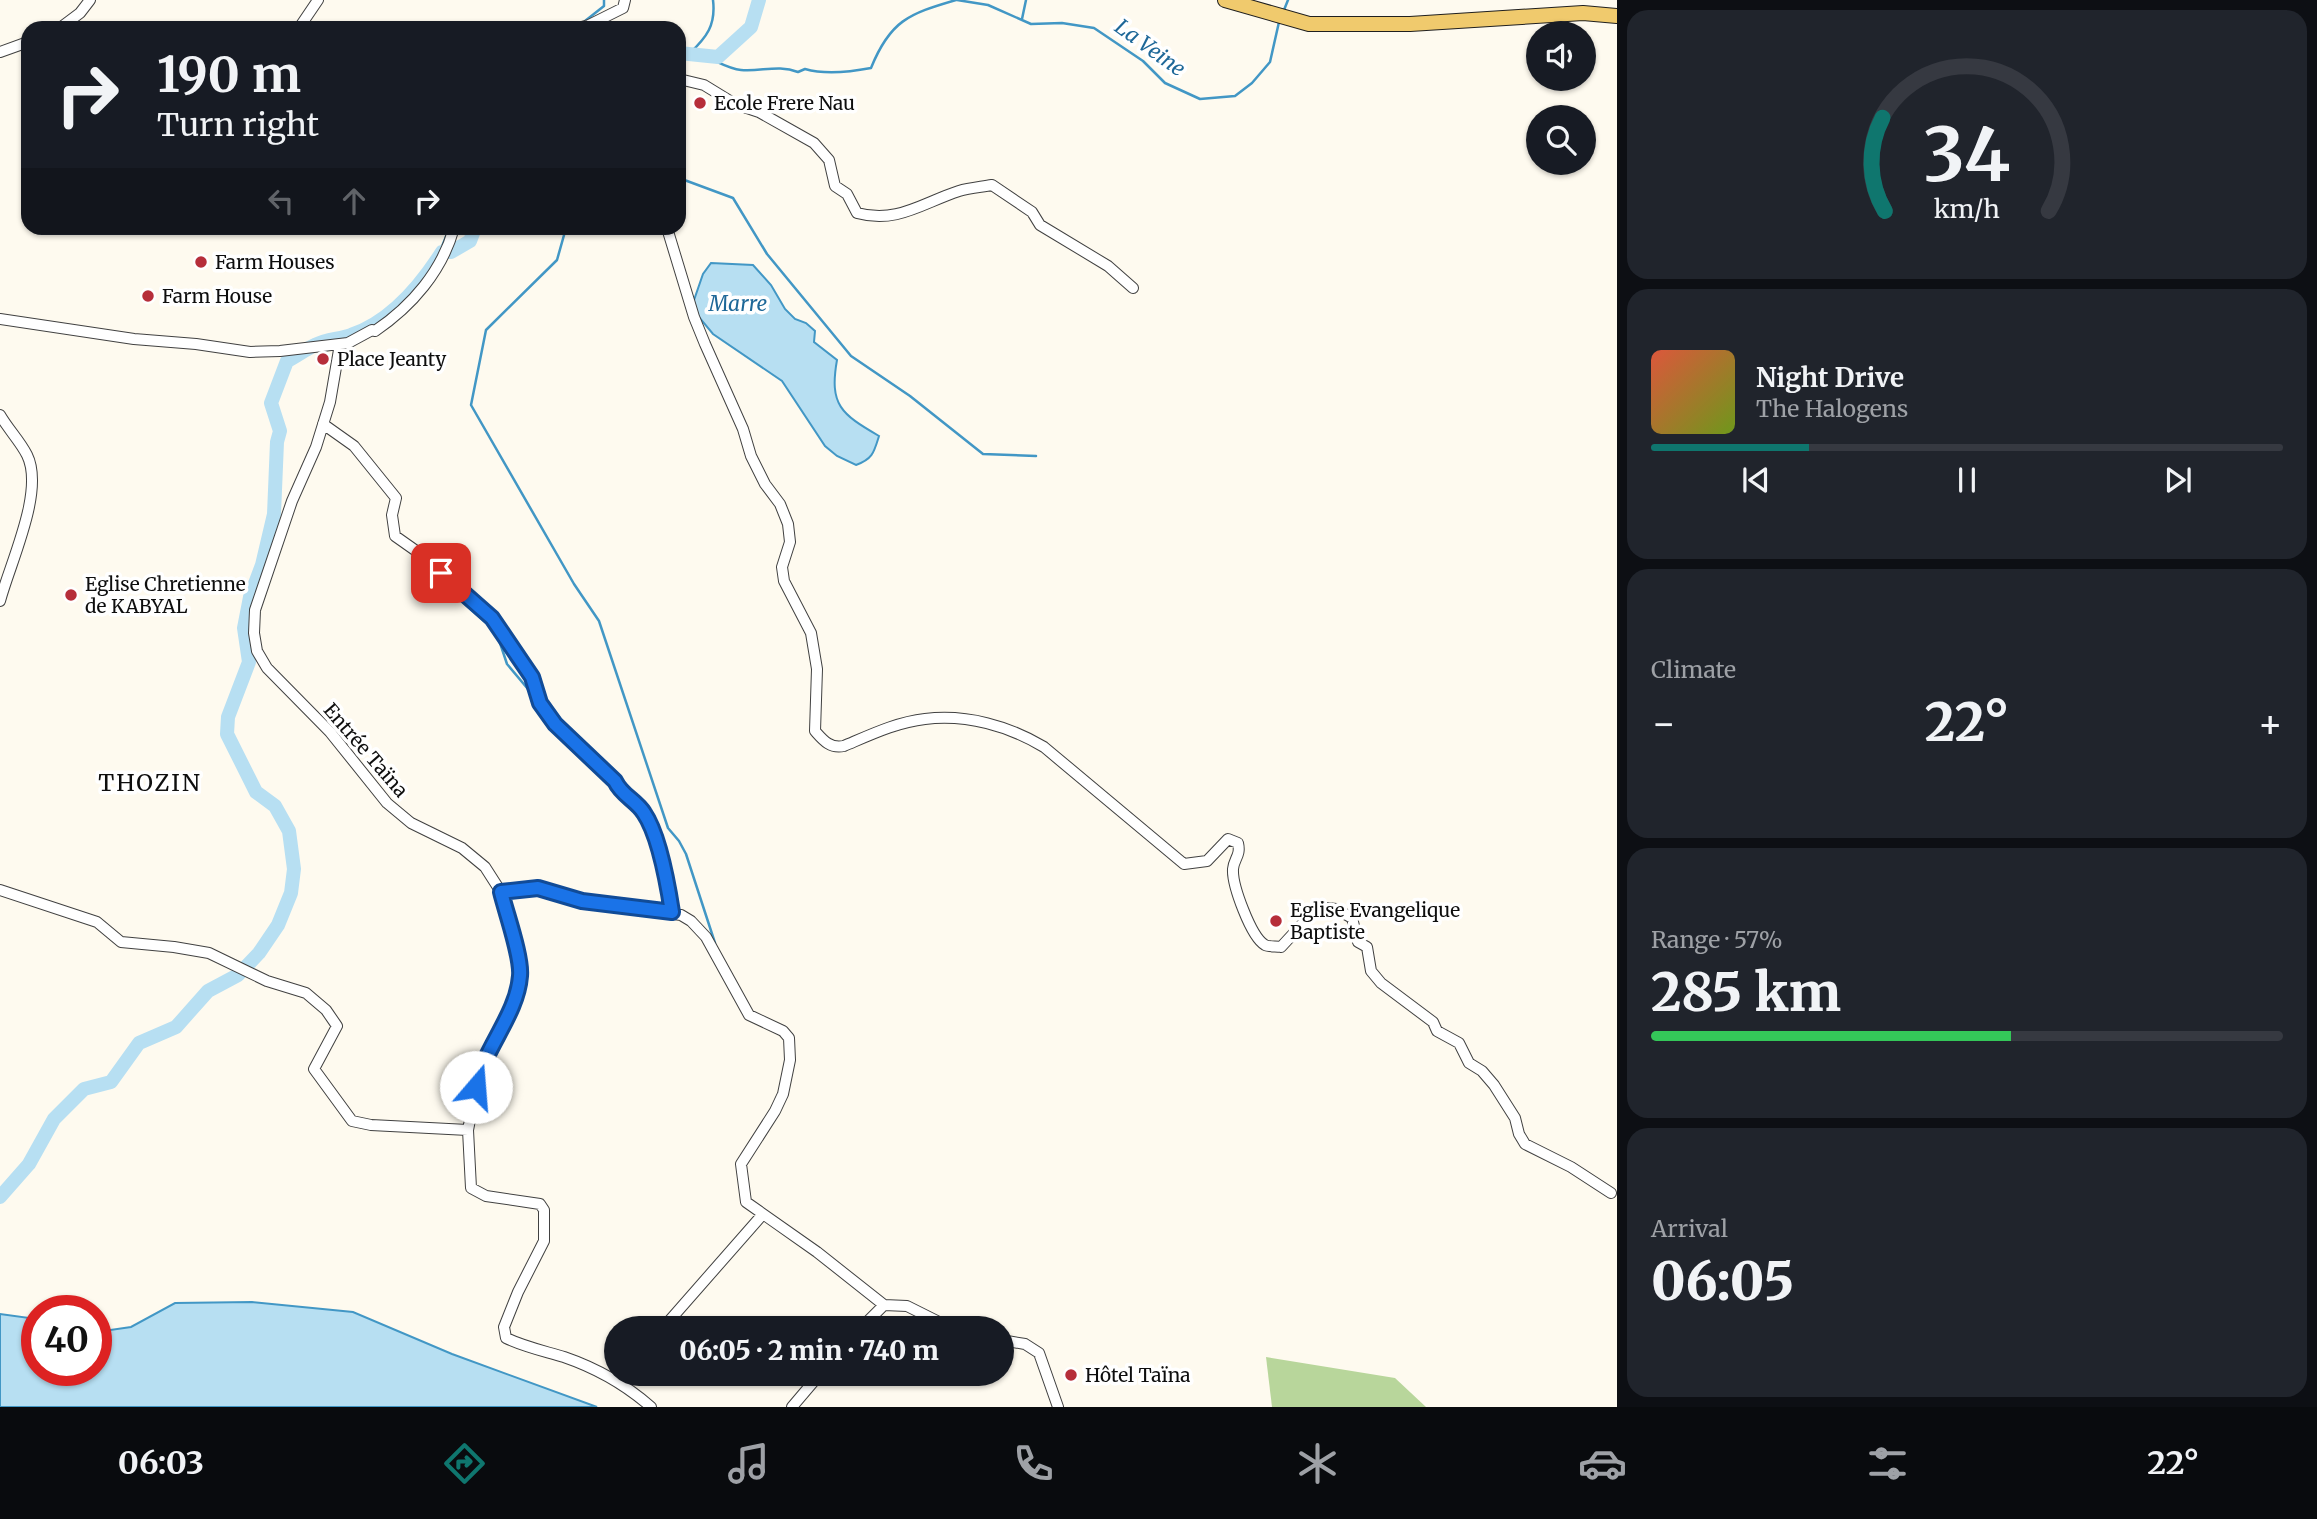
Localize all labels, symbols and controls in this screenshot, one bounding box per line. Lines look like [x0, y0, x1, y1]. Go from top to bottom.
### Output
water label: La Veine [1110, 13, 1191, 82]
map controls [1526, 21, 1596, 175]
button: sound [1526, 21, 1596, 91]
text: 190 m [157, 44, 301, 105]
icon: right [42, 49, 133, 140]
place label: Ecole Frere Nau [714, 91, 855, 115]
marker: Ecole Frere Nau [692, 95, 708, 111]
text: Turn right [157, 105, 319, 145]
button: search [1526, 105, 1596, 175]
text: 34 [1923, 109, 2011, 201]
icon: left [262, 182, 300, 220]
icon: ahead [335, 182, 373, 220]
icon: right [408, 182, 446, 220]
text: km/h [1934, 193, 2000, 225]
place label: Farm Houses [215, 250, 335, 274]
marker: Farm Houses [193, 254, 209, 270]
place label: Farm House [162, 284, 272, 308]
marker: Farm House [140, 288, 156, 304]
water label: Marre [708, 290, 767, 317]
place label: Place Jeanty [337, 347, 446, 371]
marker: Place Jeanty [315, 351, 331, 367]
text: Night Drive [1756, 361, 1904, 394]
text: The Halogens [1756, 394, 1908, 423]
icon: previous [1737, 461, 1775, 499]
icon: pause [1948, 461, 1986, 499]
icon: next [2159, 461, 2197, 499]
pin [411, 543, 471, 603]
icon: arrive [422, 554, 460, 592]
place label: Eglise Chretienne de KABYAL [85, 572, 246, 618]
marker: Eglise Chretienne de KABYAL [63, 587, 79, 603]
text: Climate [1651, 655, 1736, 684]
text: 22° [1925, 690, 2009, 755]
street label: Entrée Taïna [319, 698, 413, 802]
text: − [1651, 700, 1676, 747]
text: + [2258, 700, 2283, 747]
district label: THOZIN [98, 768, 202, 797]
place label: Eglise Evangelique Baptiste [1290, 898, 1460, 944]
marker: Eglise Evangelique Baptiste [1268, 913, 1284, 929]
text: Range · 57% [1651, 925, 1783, 954]
text: 285 km [1651, 960, 1841, 1025]
position arrow [439, 1050, 513, 1124]
text: Arrival [1651, 1214, 1728, 1243]
text: 06:05 [1651, 1249, 1794, 1314]
speed limit sign: 40 [21, 1295, 112, 1386]
text: 06:05 · 2 min · 740 m [679, 1334, 939, 1367]
place label: Hôtel Taïna [1085, 1363, 1190, 1387]
marker: Hôtel Taïna [1063, 1367, 1079, 1383]
icon: directions [440, 1439, 489, 1488]
icon: music [724, 1439, 773, 1488]
icon: phone [1009, 1439, 1058, 1488]
icon: climate [1293, 1439, 1342, 1488]
icon: car [1578, 1439, 1627, 1488]
icon: filters [1863, 1439, 1912, 1488]
text: 06:03 [118, 1443, 204, 1483]
text: 22° [2147, 1443, 2199, 1483]

